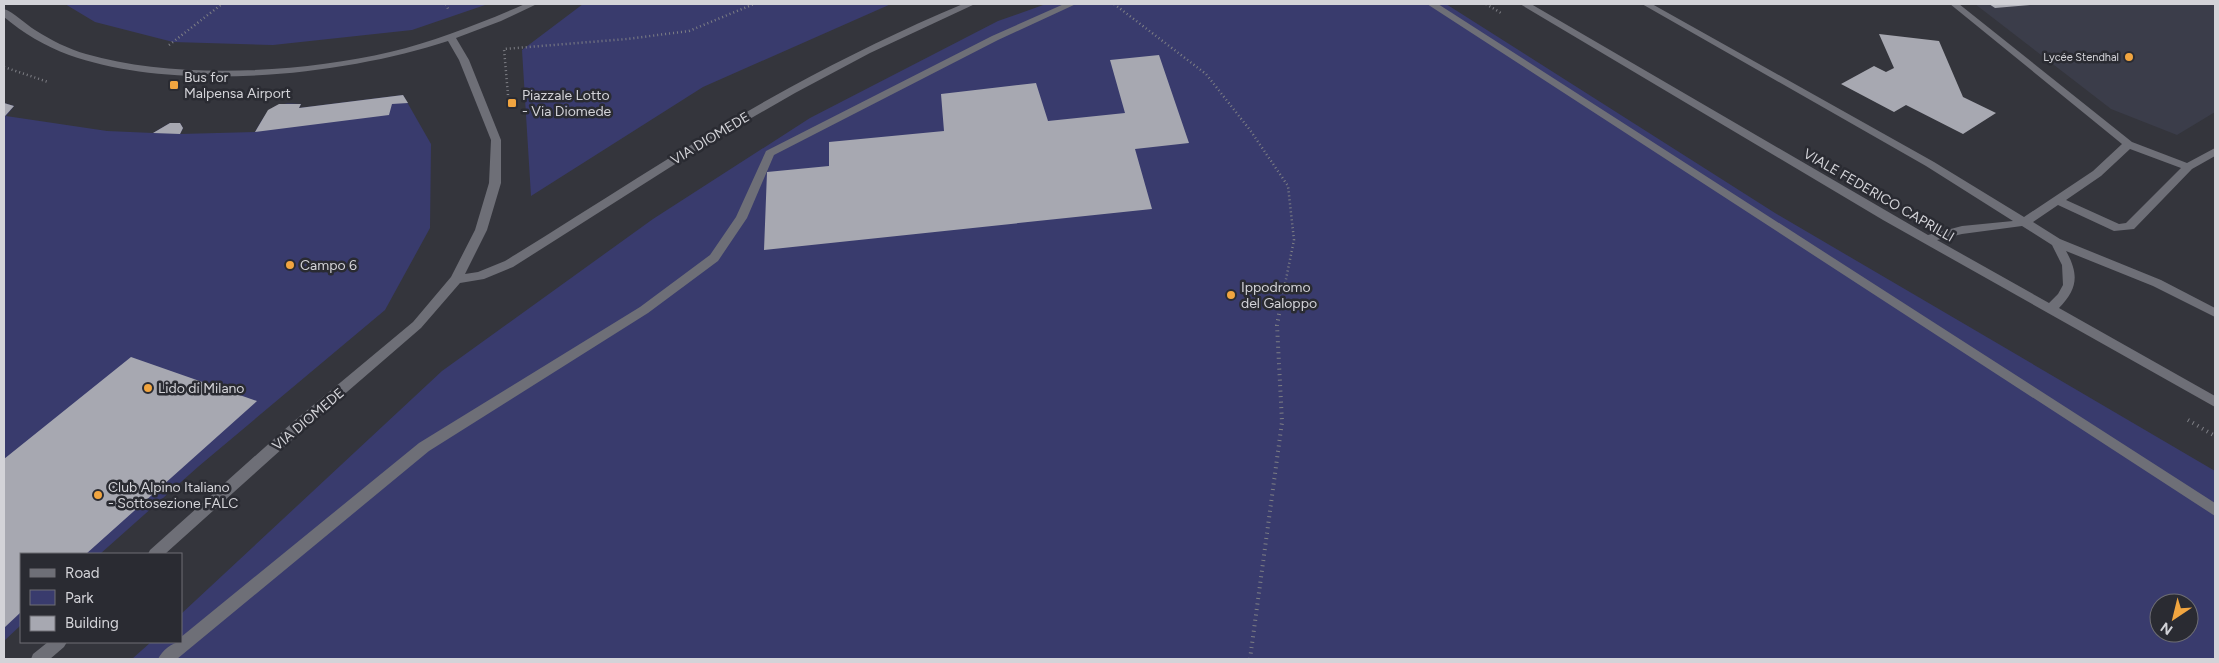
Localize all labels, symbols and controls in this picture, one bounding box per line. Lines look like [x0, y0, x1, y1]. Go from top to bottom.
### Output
place label: Lycée Stendhal [2043, 51, 2119, 64]
marker: Lycée Stendhal [2123, 51, 2135, 63]
place label: Bus for Malpensa Airport [184, 69, 291, 102]
marker: Bus for Malpensa Airport [168, 79, 180, 91]
place label: Piazzale Lotto - Via Diomede [522, 87, 612, 120]
marker: Piazzale Lotto - Via Diomede [506, 97, 518, 109]
street label: VIA DIOMEDE [668, 108, 753, 169]
street label: VIALE FEDERICO CAPRILLI [1800, 145, 1957, 246]
place label: Campo 6 [300, 257, 357, 274]
marker: Campo 6 [284, 259, 296, 271]
place label: Ippodromo del Galoppo [1241, 279, 1317, 312]
marker: Ippodromo del Galoppo [1225, 289, 1237, 301]
place label: Lido di Milano [158, 380, 244, 397]
marker: Lido di Milano [142, 382, 154, 394]
street label: VIA DIOMEDE [269, 384, 348, 454]
place label: Club Alpino Italiano - Sottosezione FALC [108, 479, 238, 512]
marker: Club Alpino Italiano - Sottosezione FALC [92, 489, 104, 501]
legend [20, 553, 182, 643]
text: Road [65, 564, 100, 582]
text: Park [65, 589, 94, 607]
north arrow [2149, 593, 2199, 643]
text: Building [65, 614, 119, 632]
text: N [2158, 618, 2176, 638]

